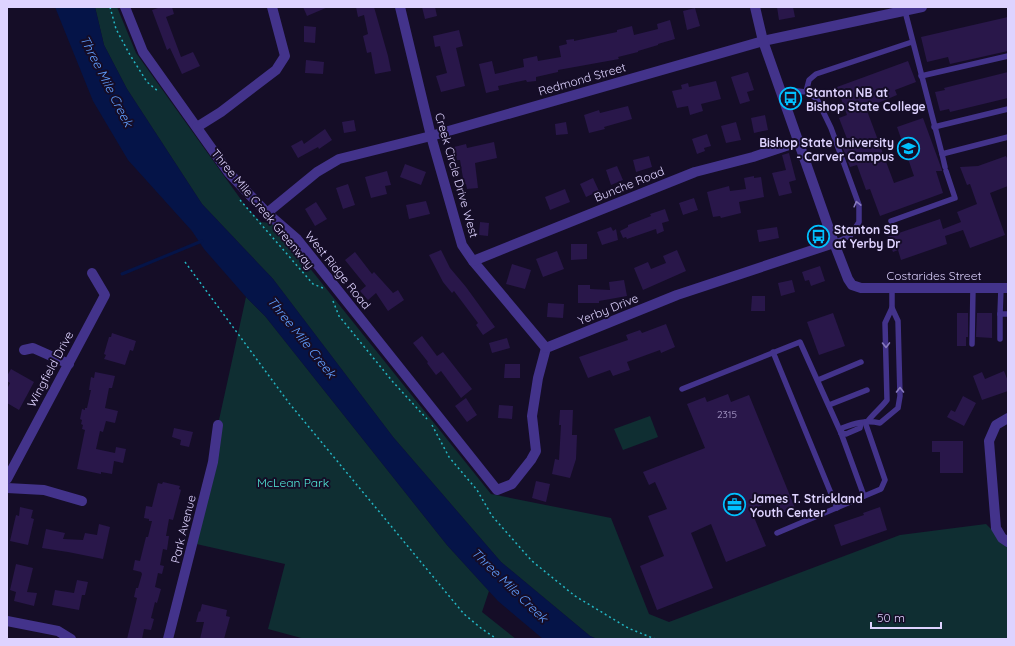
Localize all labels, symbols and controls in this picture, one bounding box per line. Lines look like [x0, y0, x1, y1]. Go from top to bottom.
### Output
water label: Three Mile Creek [77, 33, 137, 130]
street label: Redmond Street [536, 59, 628, 99]
place label: Stanton NB at Bishop State College [806, 85, 926, 114]
bus stop icon: Stanton NB at Bishop State College [778, 86, 804, 112]
street label: Creek Circle Drive West [432, 111, 482, 239]
place label: Bishop State University - Carver Campus [759, 135, 894, 164]
school or university icon: Bishop State University - Carver Campus [896, 136, 922, 162]
street label: Three Mile Creek Greenway [208, 146, 318, 272]
street label: Bunche Road [592, 163, 666, 205]
one-way arrow [853, 200, 862, 207]
place label: Stanton SB at Yerby Dr [834, 222, 900, 251]
bus stop icon: Stanton SB at Yerby Dr [806, 223, 832, 249]
street label: West Ridge Road [302, 228, 374, 312]
street label: Costarides Street [887, 268, 982, 283]
street label: Yerby Drive [576, 290, 641, 328]
water label: Three Mile Creek [264, 293, 340, 382]
street label: Wingfield Drive [24, 328, 77, 410]
one-way arrow [882, 342, 890, 348]
one-way arrow [896, 387, 904, 393]
house number: 2315 [717, 408, 737, 421]
park label: McLean Park [257, 475, 329, 490]
place label: James T. Strickland Youth Center [750, 491, 863, 520]
office icon: James T. Strickland Youth Center [721, 492, 747, 518]
street label: Park Avenue [167, 493, 199, 565]
water label: Three Mile Creek [468, 544, 552, 626]
scale bar [871, 604, 941, 630]
text: 50 m [877, 610, 905, 625]

